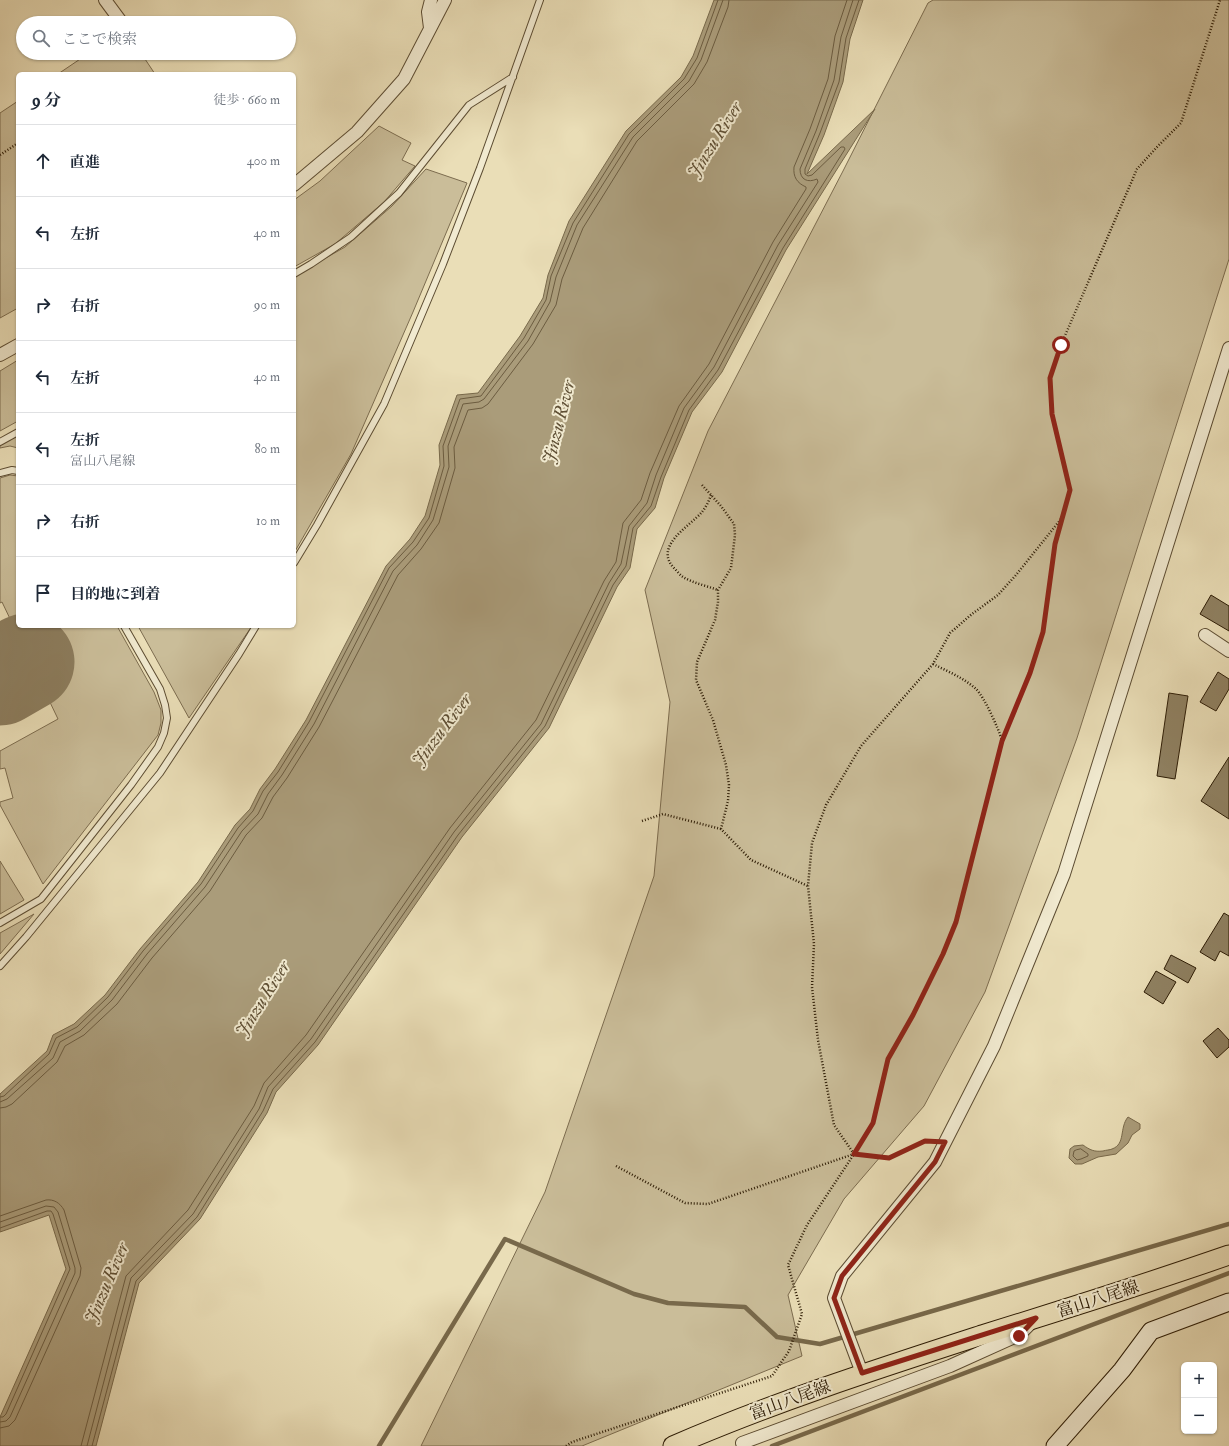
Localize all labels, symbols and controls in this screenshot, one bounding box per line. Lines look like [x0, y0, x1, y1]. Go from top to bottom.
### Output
search box [16, 16, 296, 60]
icon: search [30, 27, 52, 49]
text: ここで検索 [62, 30, 137, 49]
text: 9 分 [32, 90, 61, 111]
text: 徒歩 · 660 m [213, 92, 280, 108]
water label: Jinzu River [683, 97, 748, 182]
icon: ahead [32, 150, 54, 172]
text: 直進 [70, 153, 100, 172]
text: 400 m [247, 153, 280, 169]
icon: left [32, 222, 54, 244]
text: 左折 [70, 225, 100, 244]
text: 40 m [254, 225, 280, 241]
icon: right [32, 294, 54, 316]
text: 右折 [70, 297, 100, 316]
text: 90 m [254, 297, 280, 313]
route start [1052, 336, 1070, 354]
icon: left [32, 366, 54, 388]
text: 左折 [70, 369, 100, 388]
text: 40 m [254, 369, 280, 385]
water label: Jinzu River [538, 377, 581, 466]
text: 左折 [70, 431, 100, 450]
icon: left [32, 438, 54, 460]
text: 80 m [254, 441, 280, 457]
text: 富山八尾線 [70, 453, 135, 469]
icon: right [32, 510, 54, 532]
text: 右折 [70, 513, 100, 532]
text: 10 m [256, 513, 280, 529]
icon: arrive [32, 582, 54, 604]
text: 目的地に到着 [70, 585, 160, 604]
water label: Jinzu River [407, 688, 478, 771]
water label: Jinzu River [231, 956, 296, 1041]
water label: Jinzu River [80, 1238, 135, 1327]
street label: 富山八尾線 [1054, 1276, 1142, 1322]
route end [1010, 1327, 1028, 1345]
map controls [1181, 1362, 1217, 1434]
button: + [1181, 1362, 1217, 1398]
street label: 富山八尾線 [746, 1376, 834, 1424]
button: − [1181, 1398, 1217, 1434]

